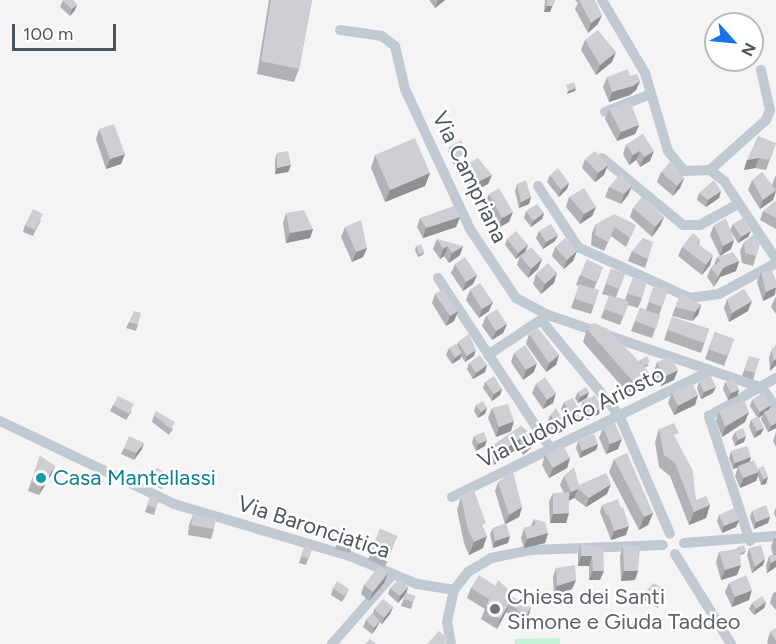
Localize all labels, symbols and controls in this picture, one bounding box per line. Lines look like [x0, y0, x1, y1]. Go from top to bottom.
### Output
scale bar [15, 12, 118, 50]
north arrow [704, 12, 764, 72]
text: 100 m [23, 23, 73, 45]
text: N [737, 40, 760, 59]
street label: Via Campriana [427, 107, 513, 247]
street label: Via Ludovico Ariosto [473, 360, 669, 474]
place label: Casa Mantellassi [53, 465, 216, 491]
marker: Casa Mantellassi [34, 471, 48, 485]
street label: Via Baronciatica [234, 490, 394, 564]
place label: Chiesa dei Santi Simone e Giuda Taddeo [507, 583, 740, 634]
marker: Chiesa dei Santi Simone e Giuda Taddeo [488, 602, 502, 616]

